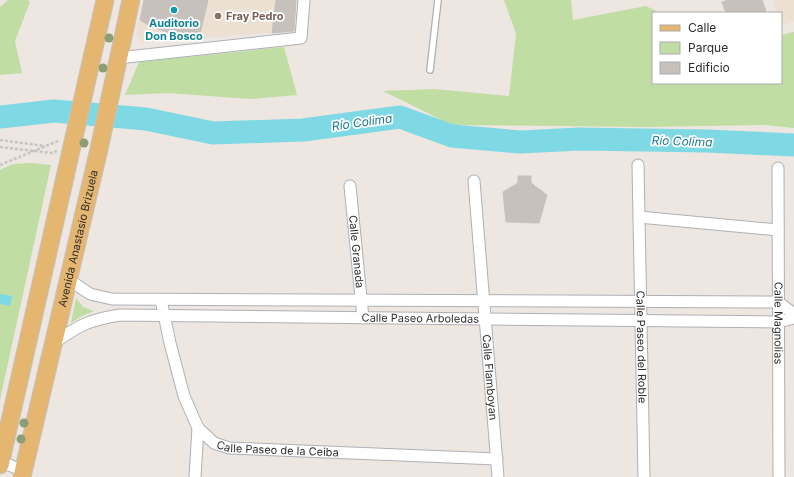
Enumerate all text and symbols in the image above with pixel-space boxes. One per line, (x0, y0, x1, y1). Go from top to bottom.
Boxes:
marker: Auditorio Don Bosco (169, 5, 179, 15)
place label: Fray Pedro (226, 9, 284, 23)
marker: Fray Pedro (213, 11, 223, 21)
legend (652, 12, 782, 84)
place label: Auditorio Don Bosco (145, 16, 203, 43)
text: Calle (688, 20, 716, 35)
text: Parque (688, 40, 728, 55)
text: Edificio (688, 60, 730, 75)
water label: Río Colima (331, 110, 393, 134)
water label: Río Colima (651, 132, 713, 150)
street label: Avenida Anastasio Brizuela (55, 168, 101, 309)
street label: Calle Granada (346, 215, 367, 289)
street label: Calle Magnolias (771, 282, 786, 364)
street label: Calle Paseo del Roble (633, 291, 650, 403)
street label: Calle Paseo Arboledas (362, 311, 479, 326)
street label: Calle Flamboyan (479, 334, 500, 421)
street label: Calle Paseo de la Ceiba (215, 437, 339, 460)

